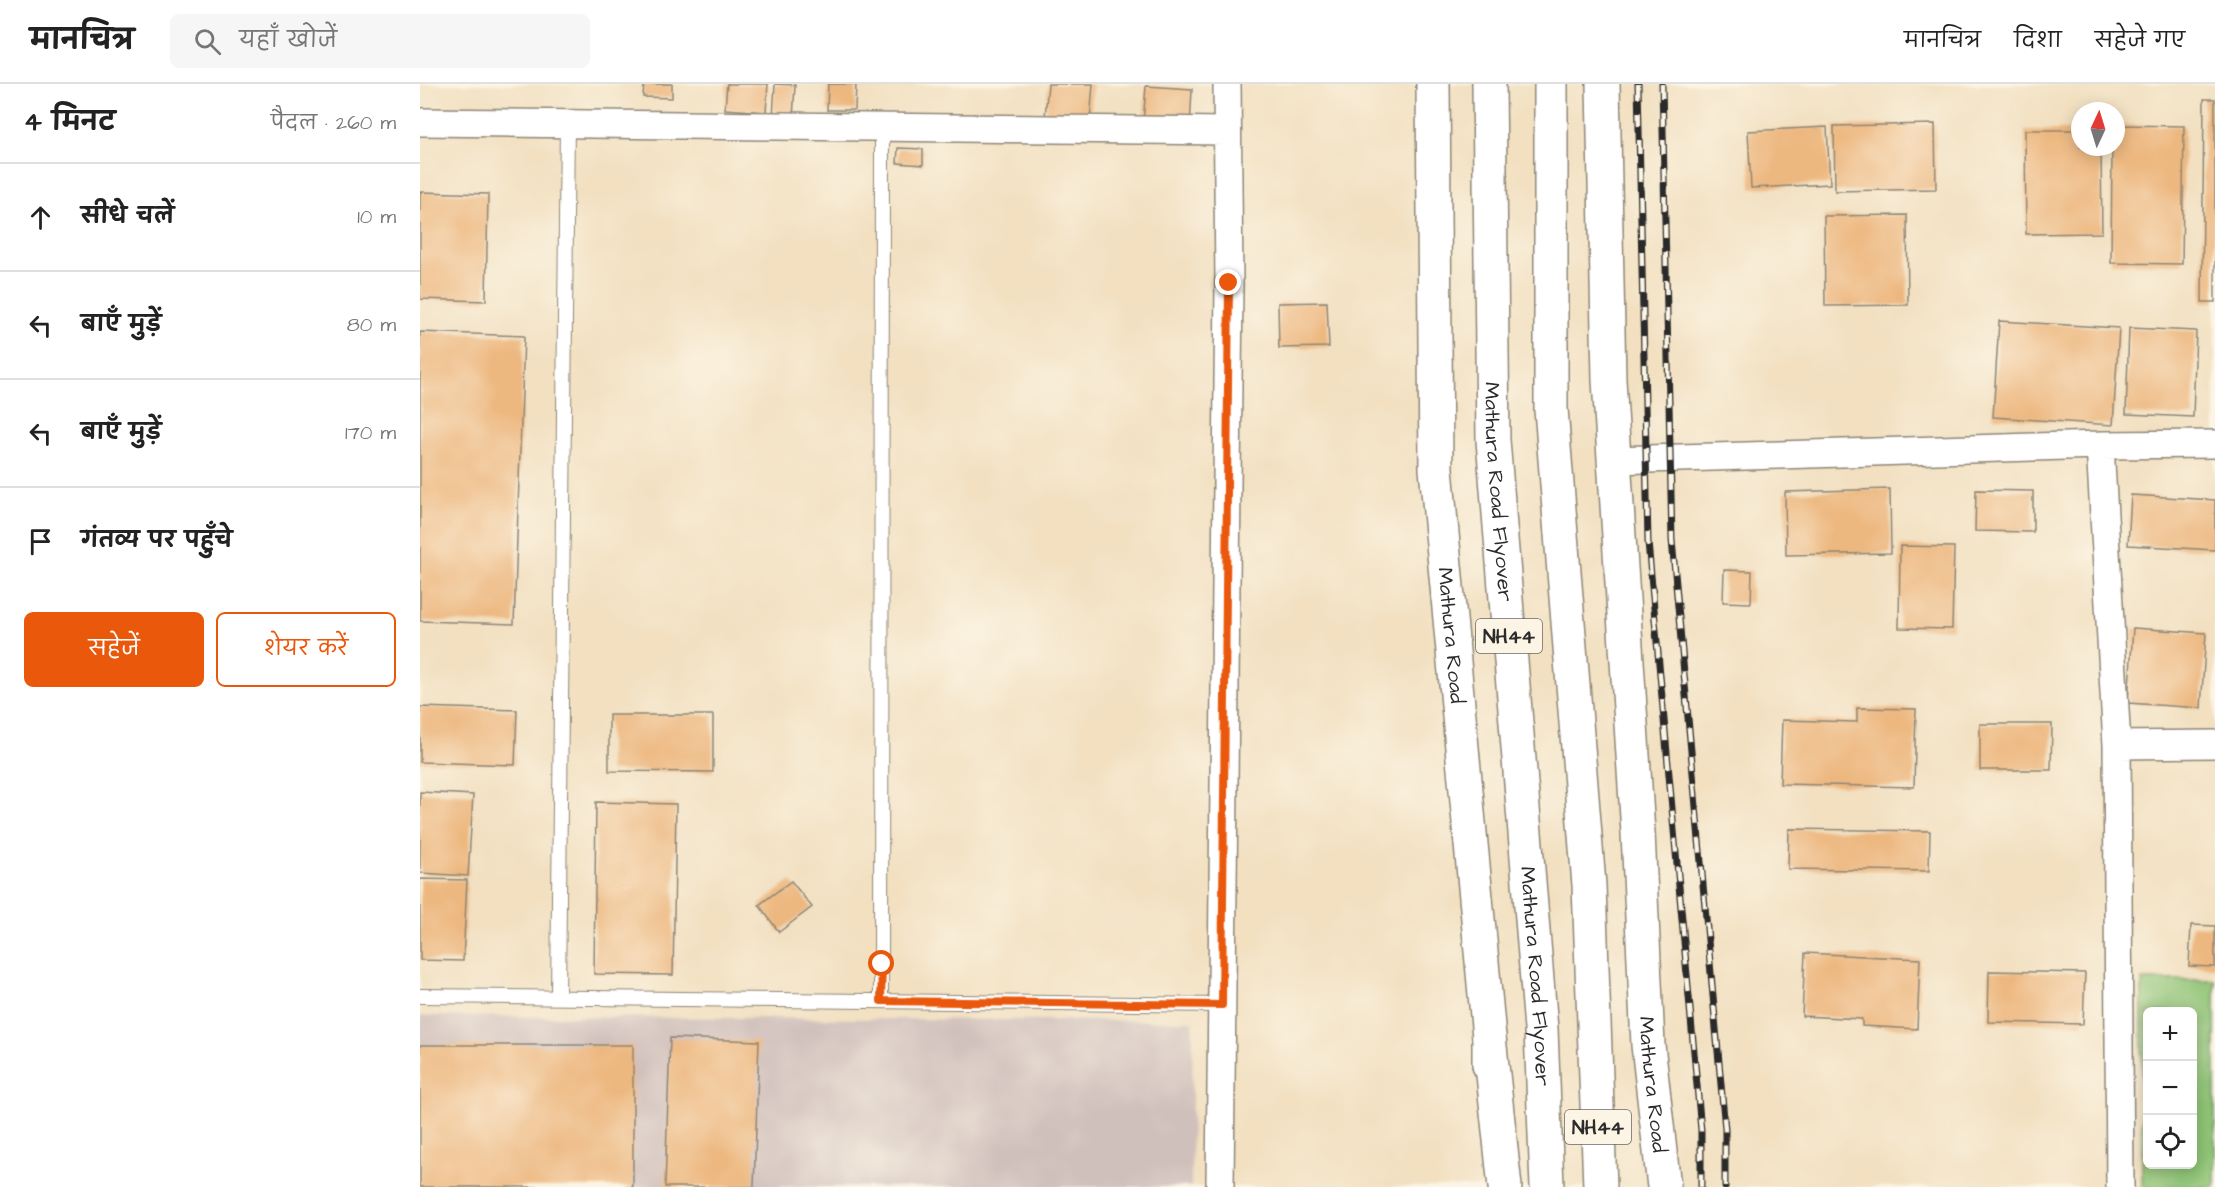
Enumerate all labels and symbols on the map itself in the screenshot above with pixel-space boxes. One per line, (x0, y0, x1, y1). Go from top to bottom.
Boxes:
north arrow (2071, 102, 2125, 156)
route end (1215, 269, 1241, 295)
street label: Mathura Road Flyover (1477, 382, 1520, 603)
street label: Mathura Road (1430, 566, 1472, 705)
road number: NH44 (1476, 619, 1542, 653)
street label: Mathura Road Flyover (1513, 865, 1557, 1087)
route start (868, 950, 894, 976)
street label: Mathura Road (1632, 1016, 1674, 1154)
road number: NH44 (1565, 1110, 1631, 1144)

